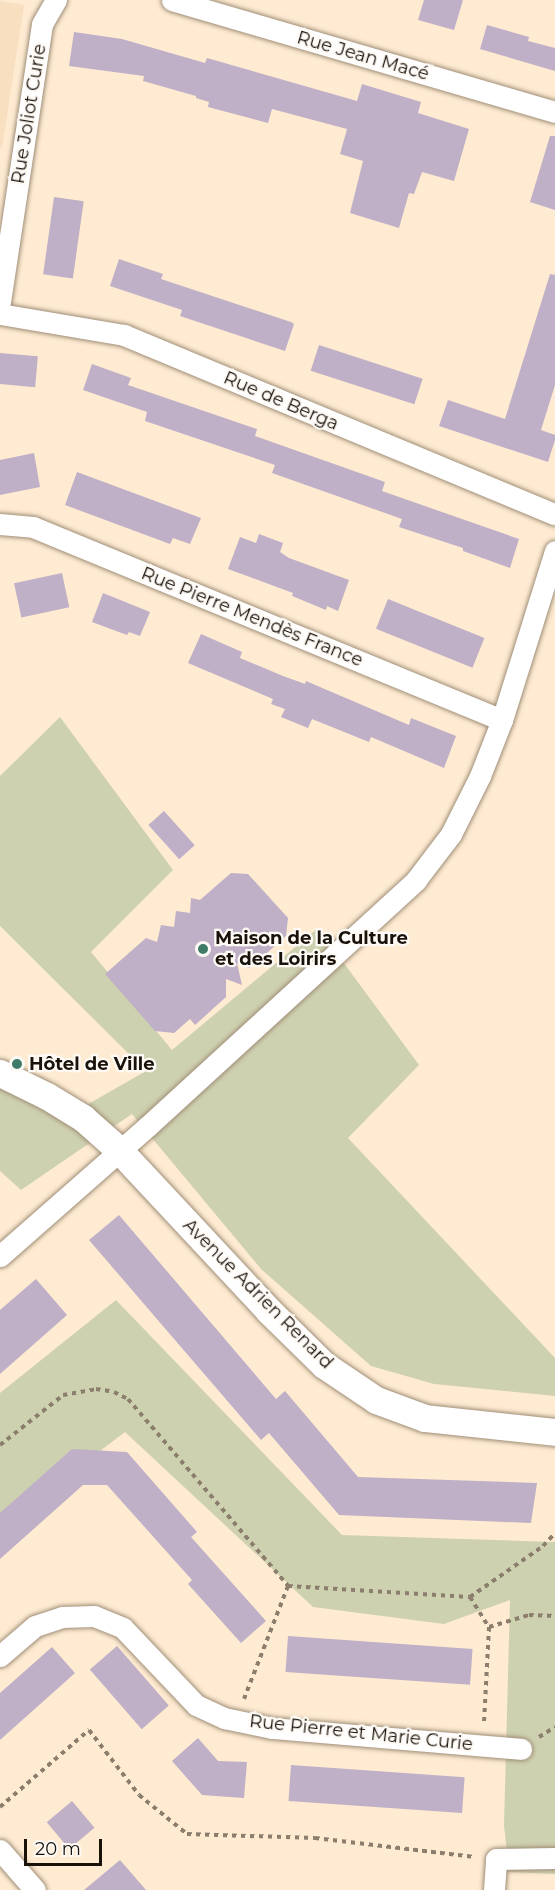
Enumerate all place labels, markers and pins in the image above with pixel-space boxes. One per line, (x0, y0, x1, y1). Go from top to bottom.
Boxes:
place label: Maison de la Culture et des Loirirs (215, 928, 408, 970)
marker: Maison de la Culture et des Loirirs (196, 942, 210, 956)
place label: Hôtel de Ville (29, 1053, 155, 1075)
marker: Hôtel de Ville (10, 1057, 24, 1071)

